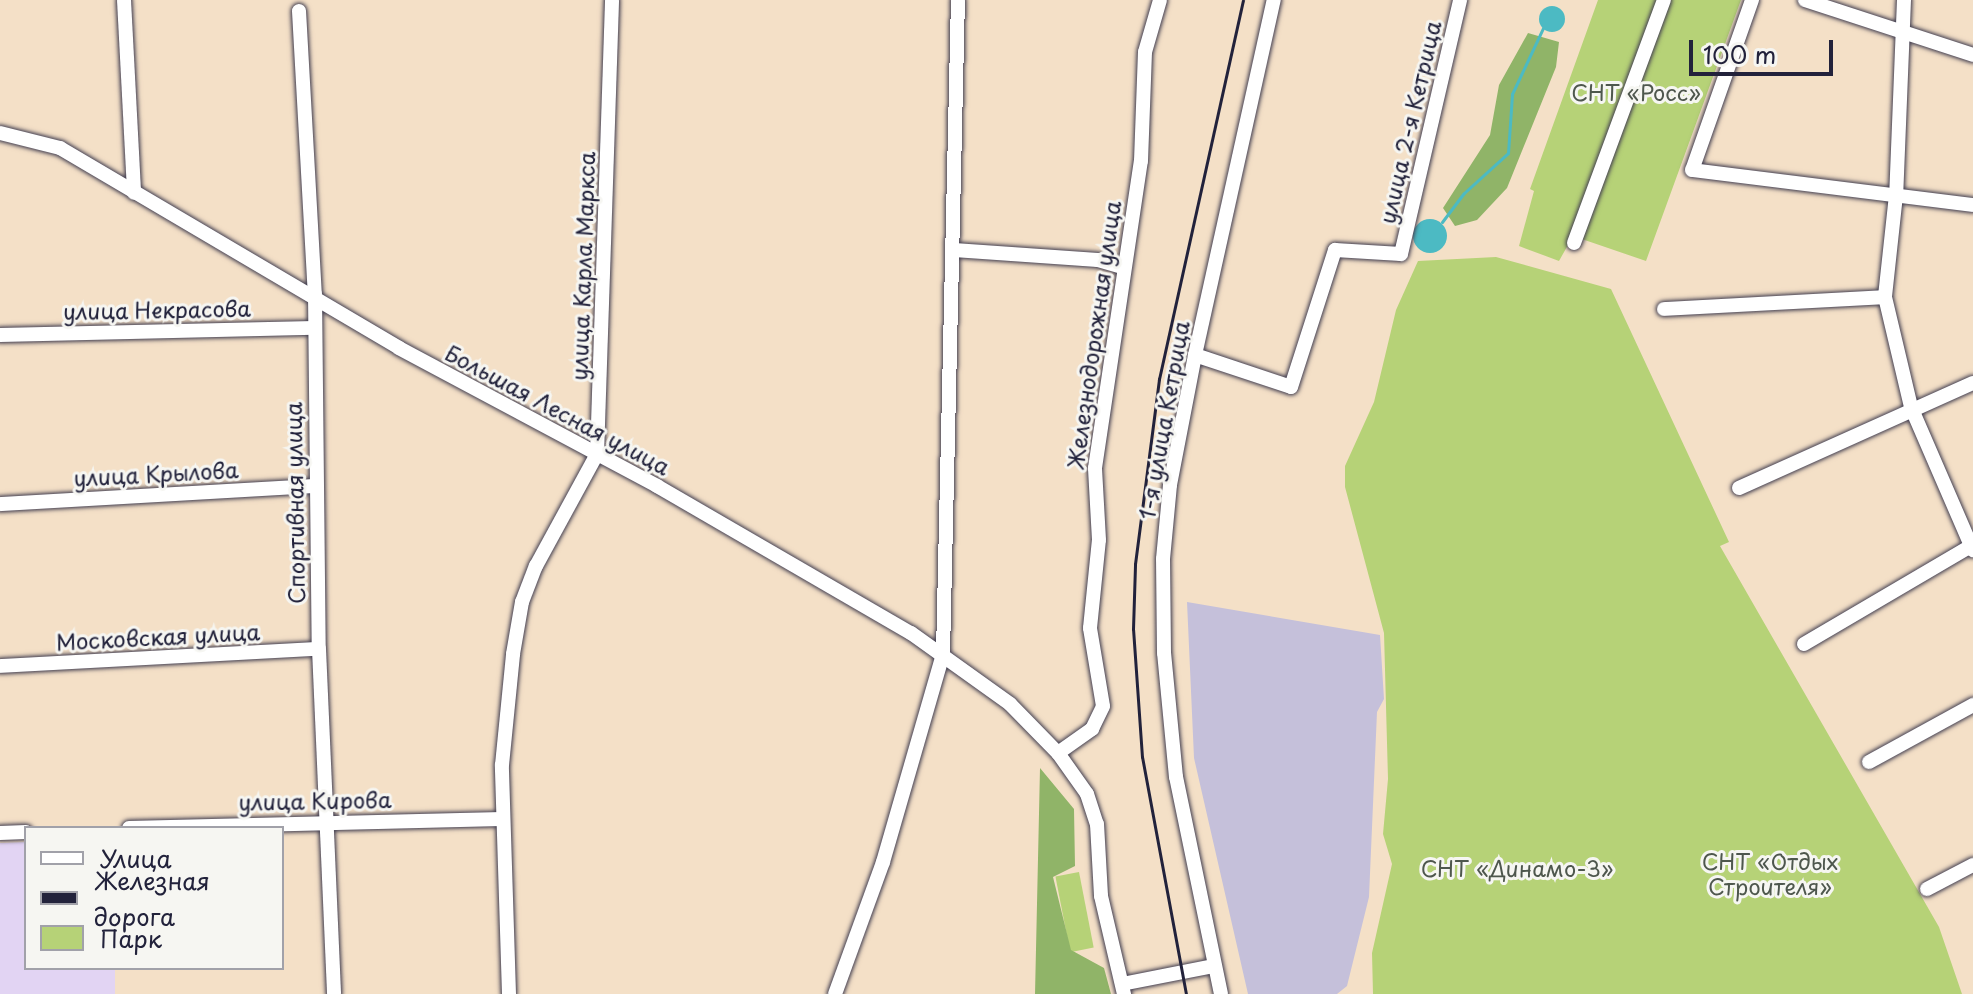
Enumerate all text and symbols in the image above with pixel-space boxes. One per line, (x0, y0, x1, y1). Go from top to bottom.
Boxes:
street label: улица 2-я Кетрица (1373, 17, 1445, 227)
scale bar (1693, 24, 1837, 74)
text: 100 m (1703, 36, 1776, 72)
park label: СНТ «Росс» (1571, 79, 1701, 105)
street label: улица Карла Маркса (565, 151, 599, 381)
street label: Железнодорожная улица (1061, 198, 1125, 472)
street label: улица Некрасова (62, 294, 252, 324)
street label: 1-я улица Кетрица (1132, 318, 1194, 522)
street label: Большая Лесная улица (440, 338, 676, 480)
street label: Спортивная улица (279, 401, 309, 605)
street label: улица Крылова (72, 455, 240, 491)
street label: Московская улица (55, 617, 261, 655)
street label: улица Кирова (238, 785, 392, 815)
legend (24, 826, 284, 970)
text: Улица (100, 840, 172, 876)
park label: СНТ «Отдых Строителя» (1702, 847, 1838, 898)
park label: СНТ «Динамо-3» (1421, 855, 1613, 881)
text: Железная дорога (94, 862, 210, 934)
text: Парк (100, 920, 162, 956)

